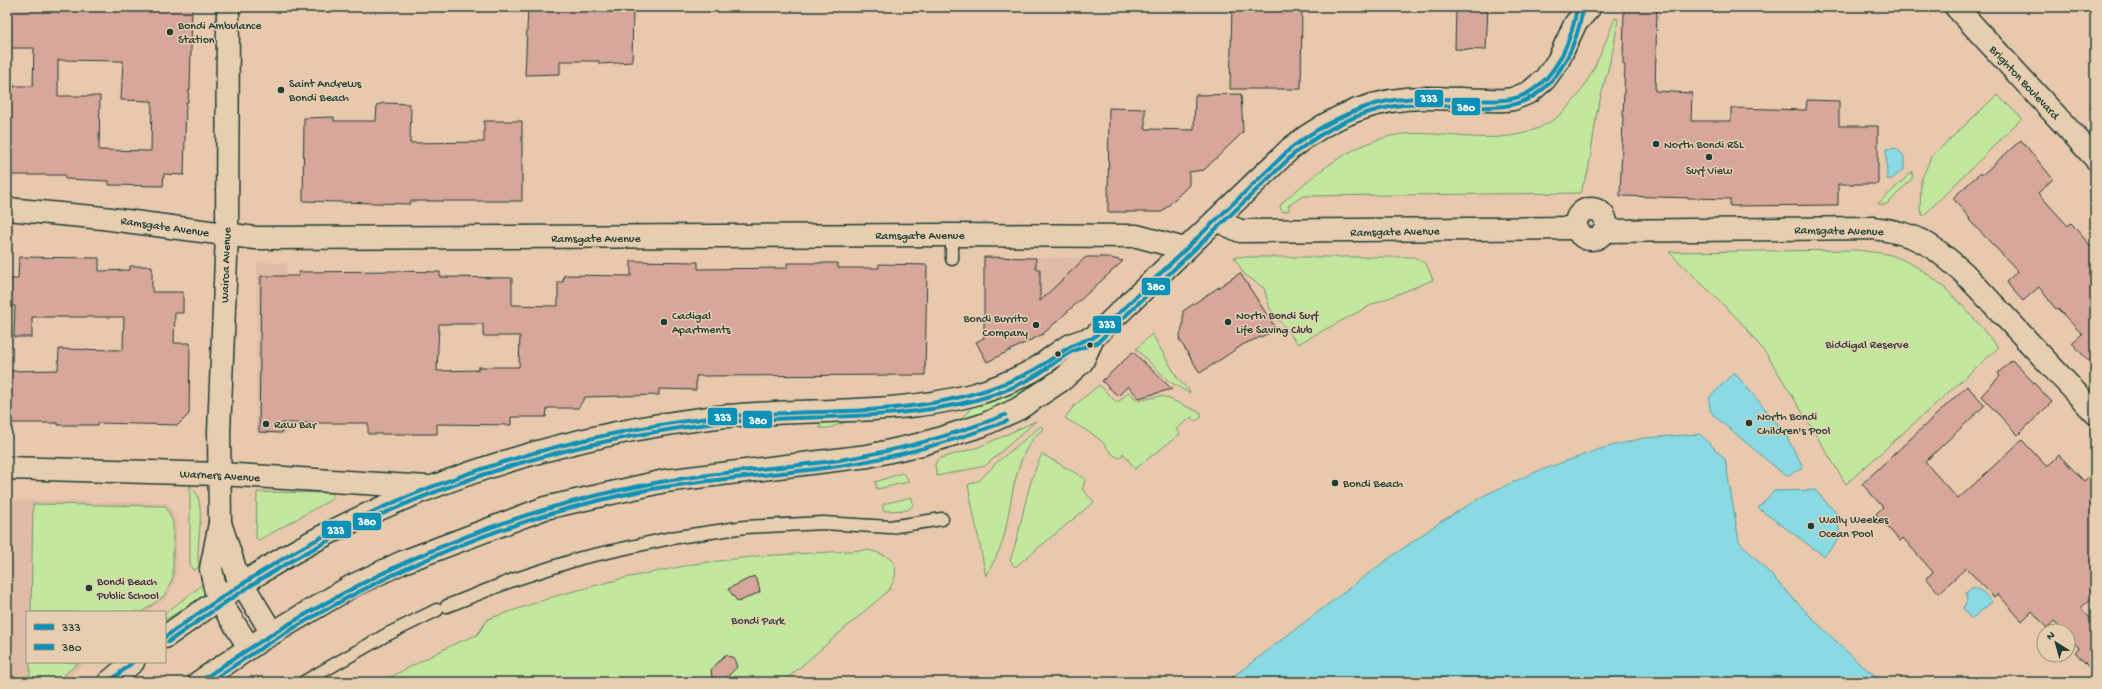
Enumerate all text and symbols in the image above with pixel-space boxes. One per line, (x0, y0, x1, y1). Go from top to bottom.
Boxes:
place label: Bondi Ambulance Station (177, 20, 262, 48)
marker: Bondi Ambulance Station (165, 27, 175, 37)
street label: Brighton Boulevard (1985, 43, 2062, 124)
place label: Saint Andrews Bondi Beach (288, 78, 362, 106)
marker: Saint Andrews Bondi Beach (276, 85, 286, 95)
line badge: 333 (1414, 89, 1444, 108)
text: 333 (1419, 94, 1438, 106)
line badge: 380 (1451, 97, 1481, 116)
text: 380 (1456, 103, 1476, 115)
marker: North Bondi RSL (1651, 139, 1661, 149)
place label: North Bondi RSL (1664, 139, 1744, 153)
marker: Surf View (1704, 152, 1714, 162)
place label: Surf View (1686, 165, 1733, 179)
street label: Ramsgate Avenue (119, 215, 211, 241)
street label: Ramsgate Avenue (1794, 224, 1885, 240)
street label: Ramsgate Avenue (1350, 225, 1441, 241)
street label: Wairoa Avenue (219, 226, 235, 303)
street label: Ramsgate Avenue (875, 230, 966, 244)
street label: Ramsgate Avenue (551, 233, 642, 247)
line badge: 380 (1141, 277, 1171, 296)
text: 380 (1146, 282, 1166, 294)
place label: Cadigal Apartments (672, 310, 731, 338)
place label: North Bondi Surf Life Saving Club (1236, 310, 1319, 338)
place label: Bondi Burrito Company (962, 313, 1028, 341)
line badge: 333 (1092, 315, 1122, 334)
marker: Cadigal Apartments (659, 317, 669, 327)
marker: North Bondi Surf Life Saving Club (1223, 317, 1233, 327)
marker: Bondi Burrito Company (1031, 320, 1041, 330)
text: 333 (1097, 320, 1116, 332)
park label: Biddigal Reserve (1824, 339, 1909, 353)
unlabelled marker (1085, 340, 1095, 350)
unlabelled marker (1053, 349, 1063, 359)
line badge: 333 (707, 407, 738, 426)
line badge: 380 (742, 410, 773, 429)
place label: North Bondi Children's Pool (1757, 411, 1831, 439)
text: 333 (713, 413, 732, 425)
text: 380 (748, 416, 768, 428)
marker: North Bondi Children's Pool (1744, 418, 1754, 428)
marker: Raw Bar (261, 419, 271, 429)
place label: Raw Bar (274, 419, 318, 433)
street label: Warners Avenue (179, 468, 261, 486)
marker: Bondi Beach (1330, 478, 1340, 488)
place label: Bondi Beach (1342, 478, 1404, 492)
line badge: 380 (352, 512, 382, 531)
place label: Wally Weekes Ocean Pool (1819, 514, 1889, 542)
text: 380 (357, 517, 377, 529)
line badge: 333 (321, 520, 352, 539)
marker: Wally Weekes Ocean Pool (1806, 521, 1816, 531)
text: 333 (326, 526, 345, 538)
place label: Bondi Beach Public School (96, 576, 159, 604)
marker: Bondi Beach Public School (84, 583, 94, 593)
legend (26, 611, 166, 663)
park label: Bondi Park (730, 615, 786, 629)
text: 333 (61, 622, 81, 636)
north arrow (2036, 623, 2076, 663)
text: N (2045, 630, 2058, 644)
text: 380 (61, 642, 82, 656)

